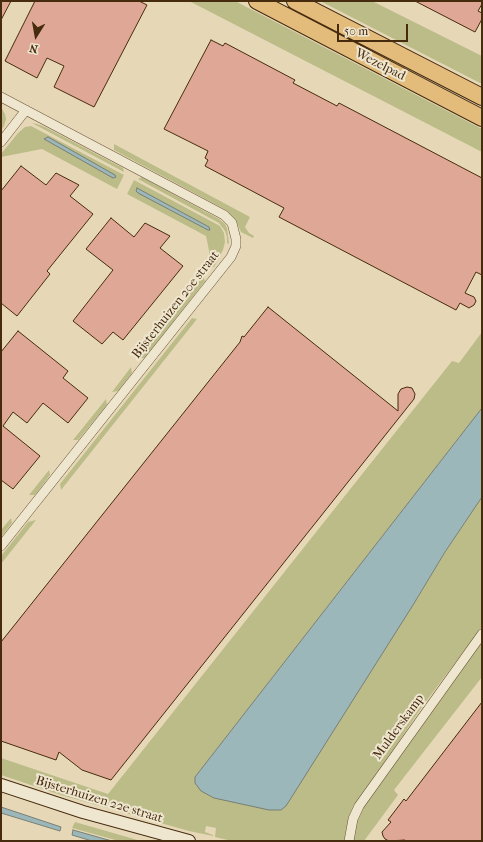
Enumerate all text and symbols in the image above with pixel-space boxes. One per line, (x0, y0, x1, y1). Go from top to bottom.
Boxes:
north arrow (16, 16, 56, 56)
scale bar (339, 16, 410, 42)
text: 50 m (344, 24, 368, 38)
text: N (28, 41, 39, 55)
street label: Wezelpad (352, 46, 408, 84)
street label: Bijsterhuizen 20e straat (129, 248, 223, 362)
street label: Mulderskamp (370, 691, 428, 763)
street label: Bijsterhuizen 22e straat (34, 773, 164, 827)

